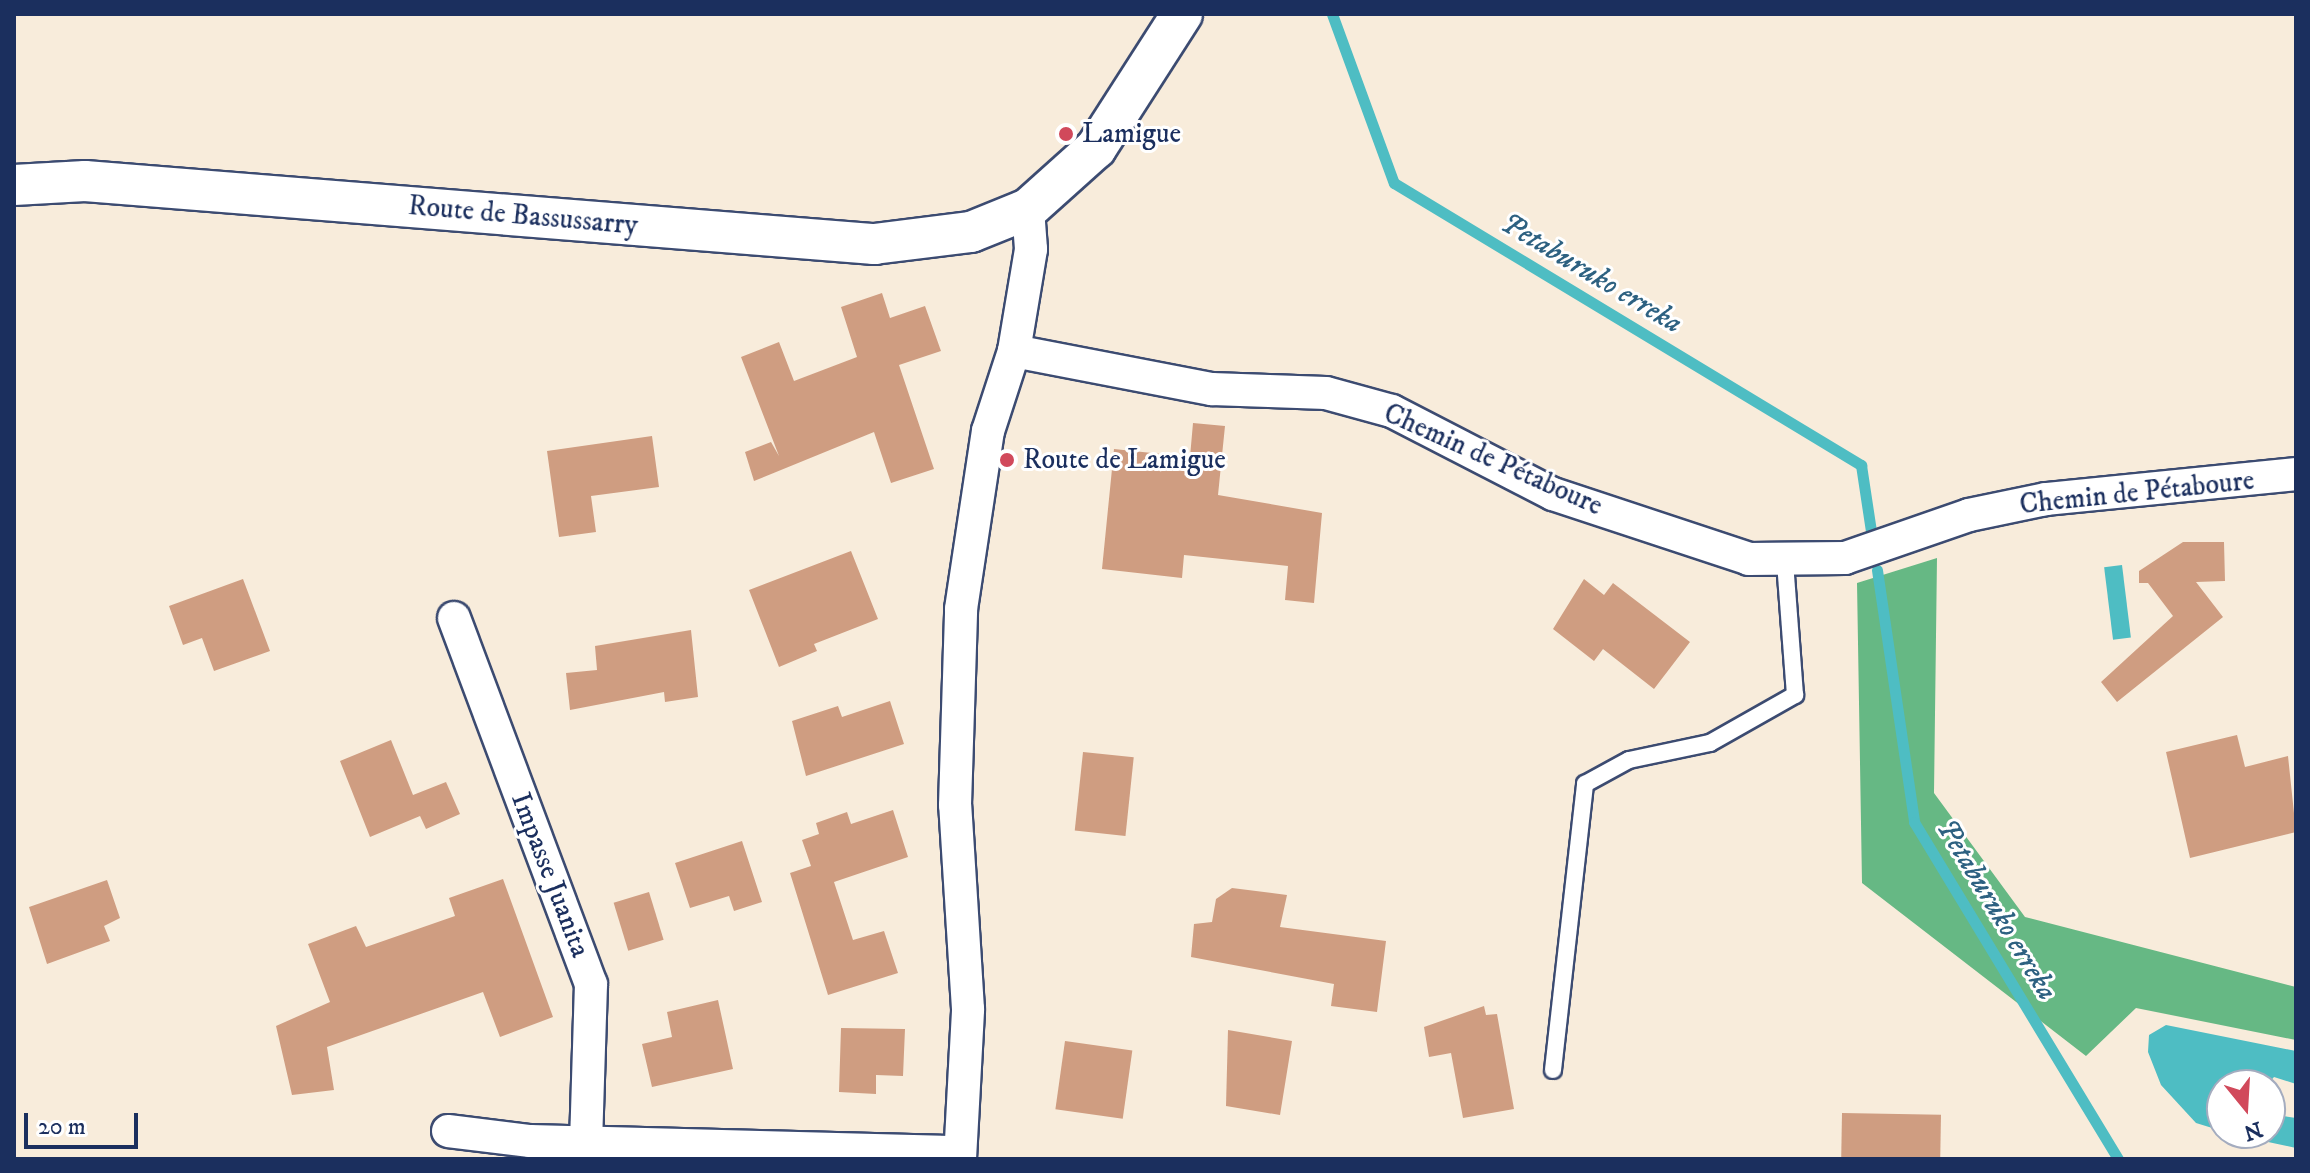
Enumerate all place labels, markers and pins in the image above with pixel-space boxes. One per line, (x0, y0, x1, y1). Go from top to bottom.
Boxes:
place label: Lamigue (1082, 117, 1181, 151)
marker: Lamigue (1057, 125, 1075, 143)
place label: Route de Lamigue (1023, 443, 1226, 477)
marker: Route de Lamigue (998, 451, 1016, 469)

